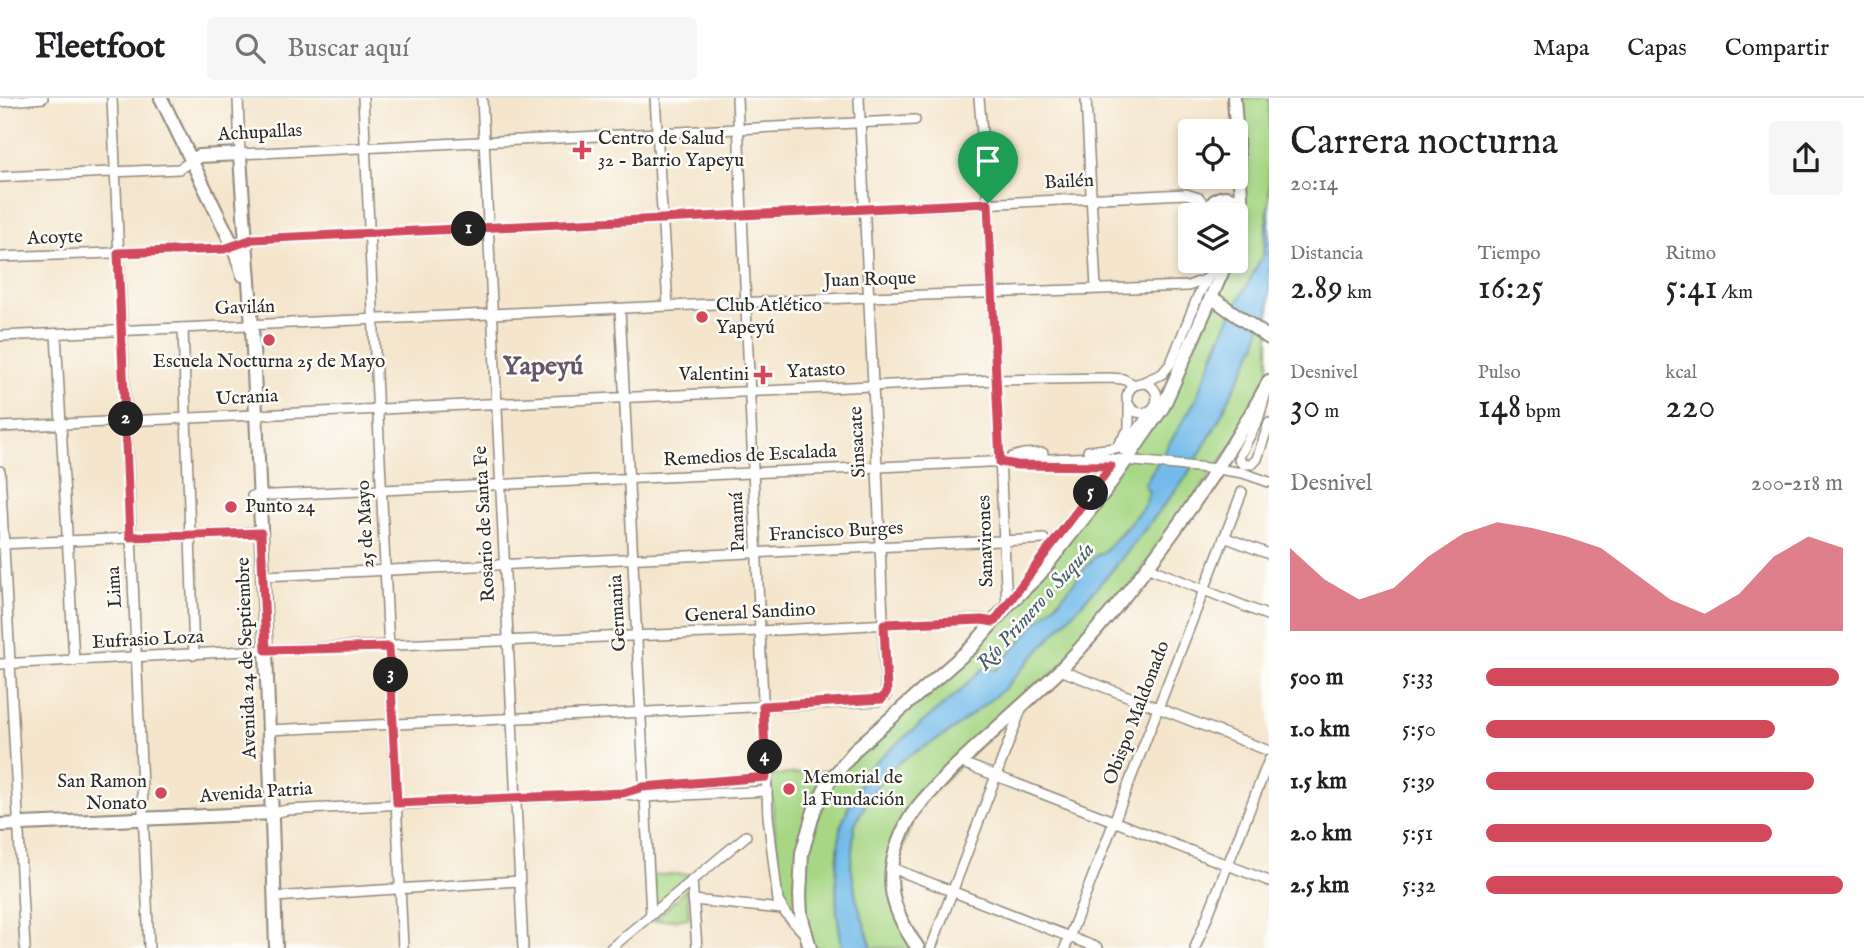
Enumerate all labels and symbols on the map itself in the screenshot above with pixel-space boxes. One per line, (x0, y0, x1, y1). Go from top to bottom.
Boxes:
street label: Achupallas (216, 119, 303, 147)
place label: Centro de Salud 32 - Barrio Yapeyu (598, 127, 744, 173)
pin (958, 131, 1018, 203)
marker: Centro de Salud 32 - Barrio Yapeyu (572, 140, 592, 160)
street label: Bailén (1043, 169, 1095, 195)
pin: 1 (452, 212, 486, 246)
street label: Acoyte (26, 225, 84, 251)
street label: Juan Roque (822, 266, 917, 294)
place label: Club Atlético Yapeyú (716, 294, 822, 340)
street label: Gavilán (215, 295, 275, 321)
marker: Club Atlético Yapeyú (694, 309, 710, 325)
marker: Escuela Nocturna 25 de Mayo (261, 332, 277, 348)
place label: Escuela Nocturna 25 de Mayo (153, 350, 385, 374)
district label: Yapeyú (503, 350, 584, 383)
street label: Yatasto (786, 357, 846, 385)
place label: Valentini (678, 363, 749, 387)
marker: Valentini (755, 367, 771, 383)
street label: Ucrania (215, 384, 280, 412)
pin: 2 (108, 402, 144, 436)
street label: Sinsacate (844, 405, 872, 478)
street label: Remedios de Escalada (663, 439, 838, 473)
street label: Rosario de Santa Fe (469, 445, 501, 603)
pin: 5 (1074, 476, 1108, 510)
street label: 25 de Mayo (352, 479, 380, 569)
street label: Panamá (725, 491, 751, 553)
street label: Sanavirones (972, 494, 1000, 588)
place label: Punto 24 (245, 495, 316, 519)
marker: Punto 24 (223, 499, 239, 515)
street label: Francisco Burges (768, 516, 904, 548)
water label: Río Primero o Suquía (971, 537, 1101, 677)
street label: Avenida 24 de Septiembre (231, 556, 263, 760)
street label: Lima (102, 565, 128, 608)
street label: Germania (604, 573, 632, 652)
street label: General Sandino (684, 598, 816, 628)
street label: Eufrasio Loza (91, 625, 205, 655)
street label: Obispo Maldonado (1098, 638, 1176, 788)
pin: 3 (374, 658, 408, 692)
pin: 4 (748, 740, 782, 774)
place label: Memorial de la Fundación (803, 766, 904, 812)
place label: San Ramon Nonato (57, 770, 147, 816)
street label: Avenida Patria (198, 777, 314, 809)
marker: Memorial de la Fundación (781, 781, 797, 797)
marker: San Ramon Nonato (153, 785, 169, 801)

